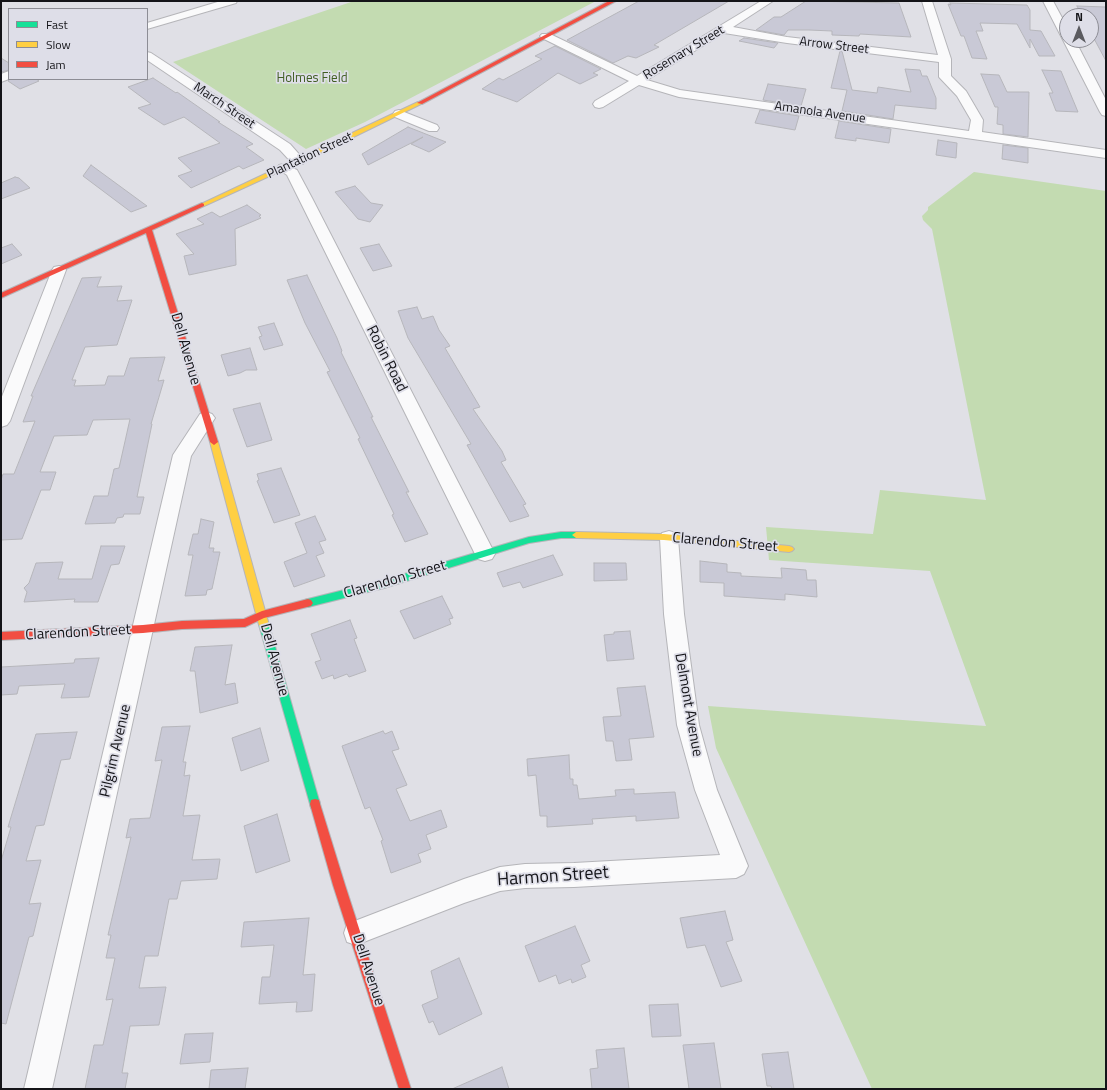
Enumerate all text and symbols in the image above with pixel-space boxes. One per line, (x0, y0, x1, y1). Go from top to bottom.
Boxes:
legend (8, 8, 148, 80)
north arrow (1059, 8, 1099, 48)
text: N (1075, 9, 1083, 25)
text: Fast (46, 15, 68, 34)
street label: Rosemary Street (641, 23, 727, 83)
street label: Arrow Street (798, 34, 870, 58)
text: Slow (46, 35, 71, 54)
text: Jam (46, 55, 66, 74)
park label: Holmes Field (276, 71, 348, 87)
street label: March Street (190, 80, 258, 132)
street label: Amanola Avenue (773, 99, 867, 127)
street label: Plantation Street (265, 129, 355, 183)
street label: Dell Avenue (166, 311, 204, 387)
street label: Robin Road (362, 323, 410, 395)
street label: Clarendon Street (672, 529, 778, 557)
street label: Clarendon Street (342, 557, 448, 603)
street label: Clarendon Street (25, 621, 131, 645)
street label: Dell Avenue (256, 622, 292, 698)
street label: Delmont Avenue (670, 652, 706, 758)
street label: Pilgrim Avenue (97, 703, 135, 799)
street label: Harmon Street (496, 862, 610, 892)
street label: Dell Avenue (348, 932, 388, 1008)

